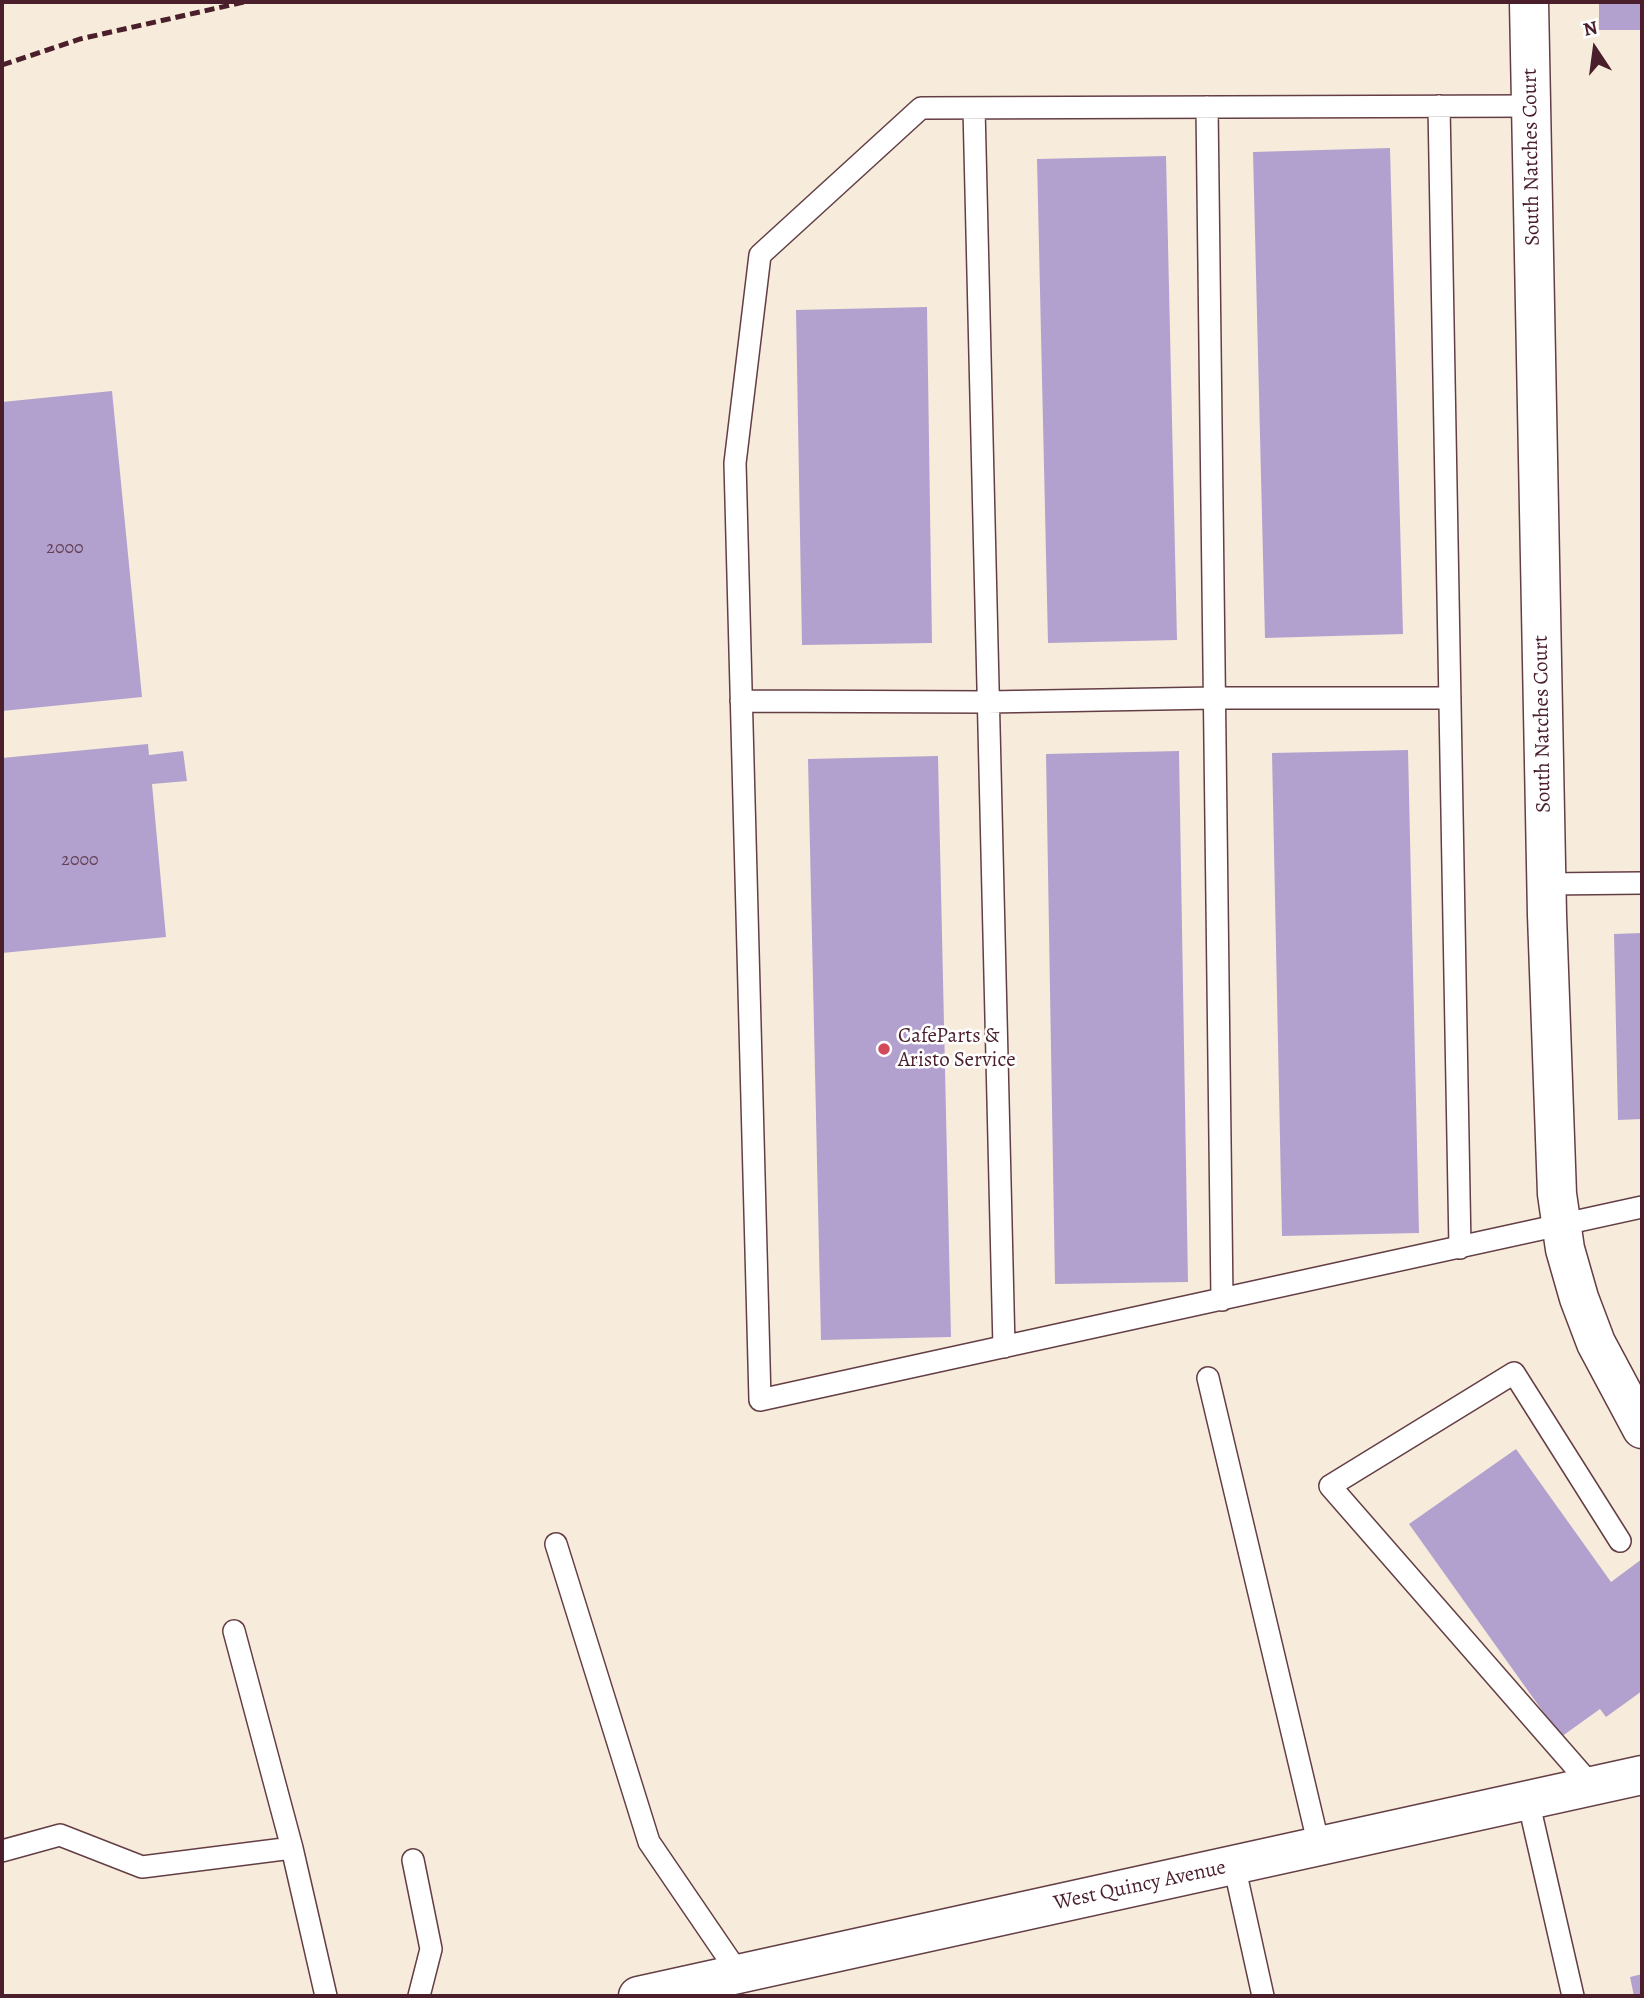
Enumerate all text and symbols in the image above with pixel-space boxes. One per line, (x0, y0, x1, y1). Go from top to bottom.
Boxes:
north arrow (1560, 14, 1630, 84)
text: N (1581, 14, 1600, 43)
street label: South Natches Court (1518, 68, 1546, 246)
house number: 2000 (46, 538, 84, 560)
street label: South Natches Court (1529, 635, 1557, 813)
house number: 2000 (61, 850, 99, 872)
place label: CafeParts & Aristo Service (898, 1024, 1016, 1074)
marker: CafeParts & Aristo Service (876, 1041, 892, 1057)
street label: West Quincy Avenue (1052, 1855, 1228, 1917)

